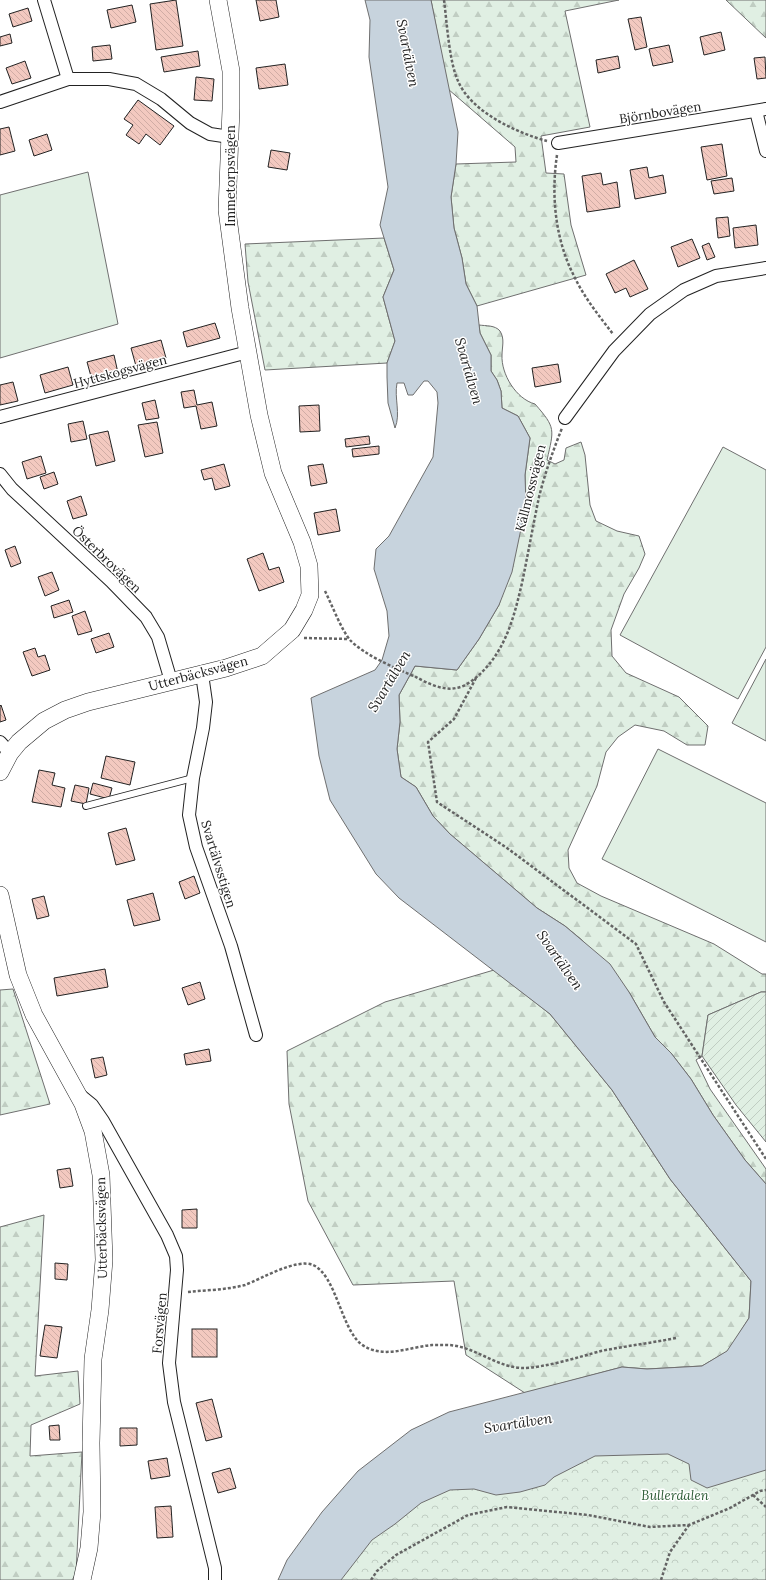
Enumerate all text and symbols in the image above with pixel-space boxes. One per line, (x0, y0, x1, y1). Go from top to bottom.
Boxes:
water label: Svartälven (393, 18, 423, 89)
street label: Björnbovägen (618, 98, 702, 127)
street label: Immetorpsvägen (222, 125, 239, 227)
water label: Svartälven (451, 335, 487, 407)
street label: Hyttskogsvägen (72, 351, 169, 392)
street label: Källmossvägen (511, 443, 550, 533)
street label: Österbrovägen (68, 522, 145, 597)
water label: Svartälven (364, 647, 415, 715)
street label: Utterbäcksvägen (147, 652, 250, 695)
street label: Svartälvsstigen (197, 818, 240, 910)
water label: Svartälven (533, 927, 587, 994)
street label: Utterbäcksvägen (92, 1177, 111, 1279)
street label: Forsvägen (148, 1292, 171, 1354)
water label: Svartälven (483, 1409, 554, 1437)
park label: Bullerdalen (641, 1487, 709, 1504)

